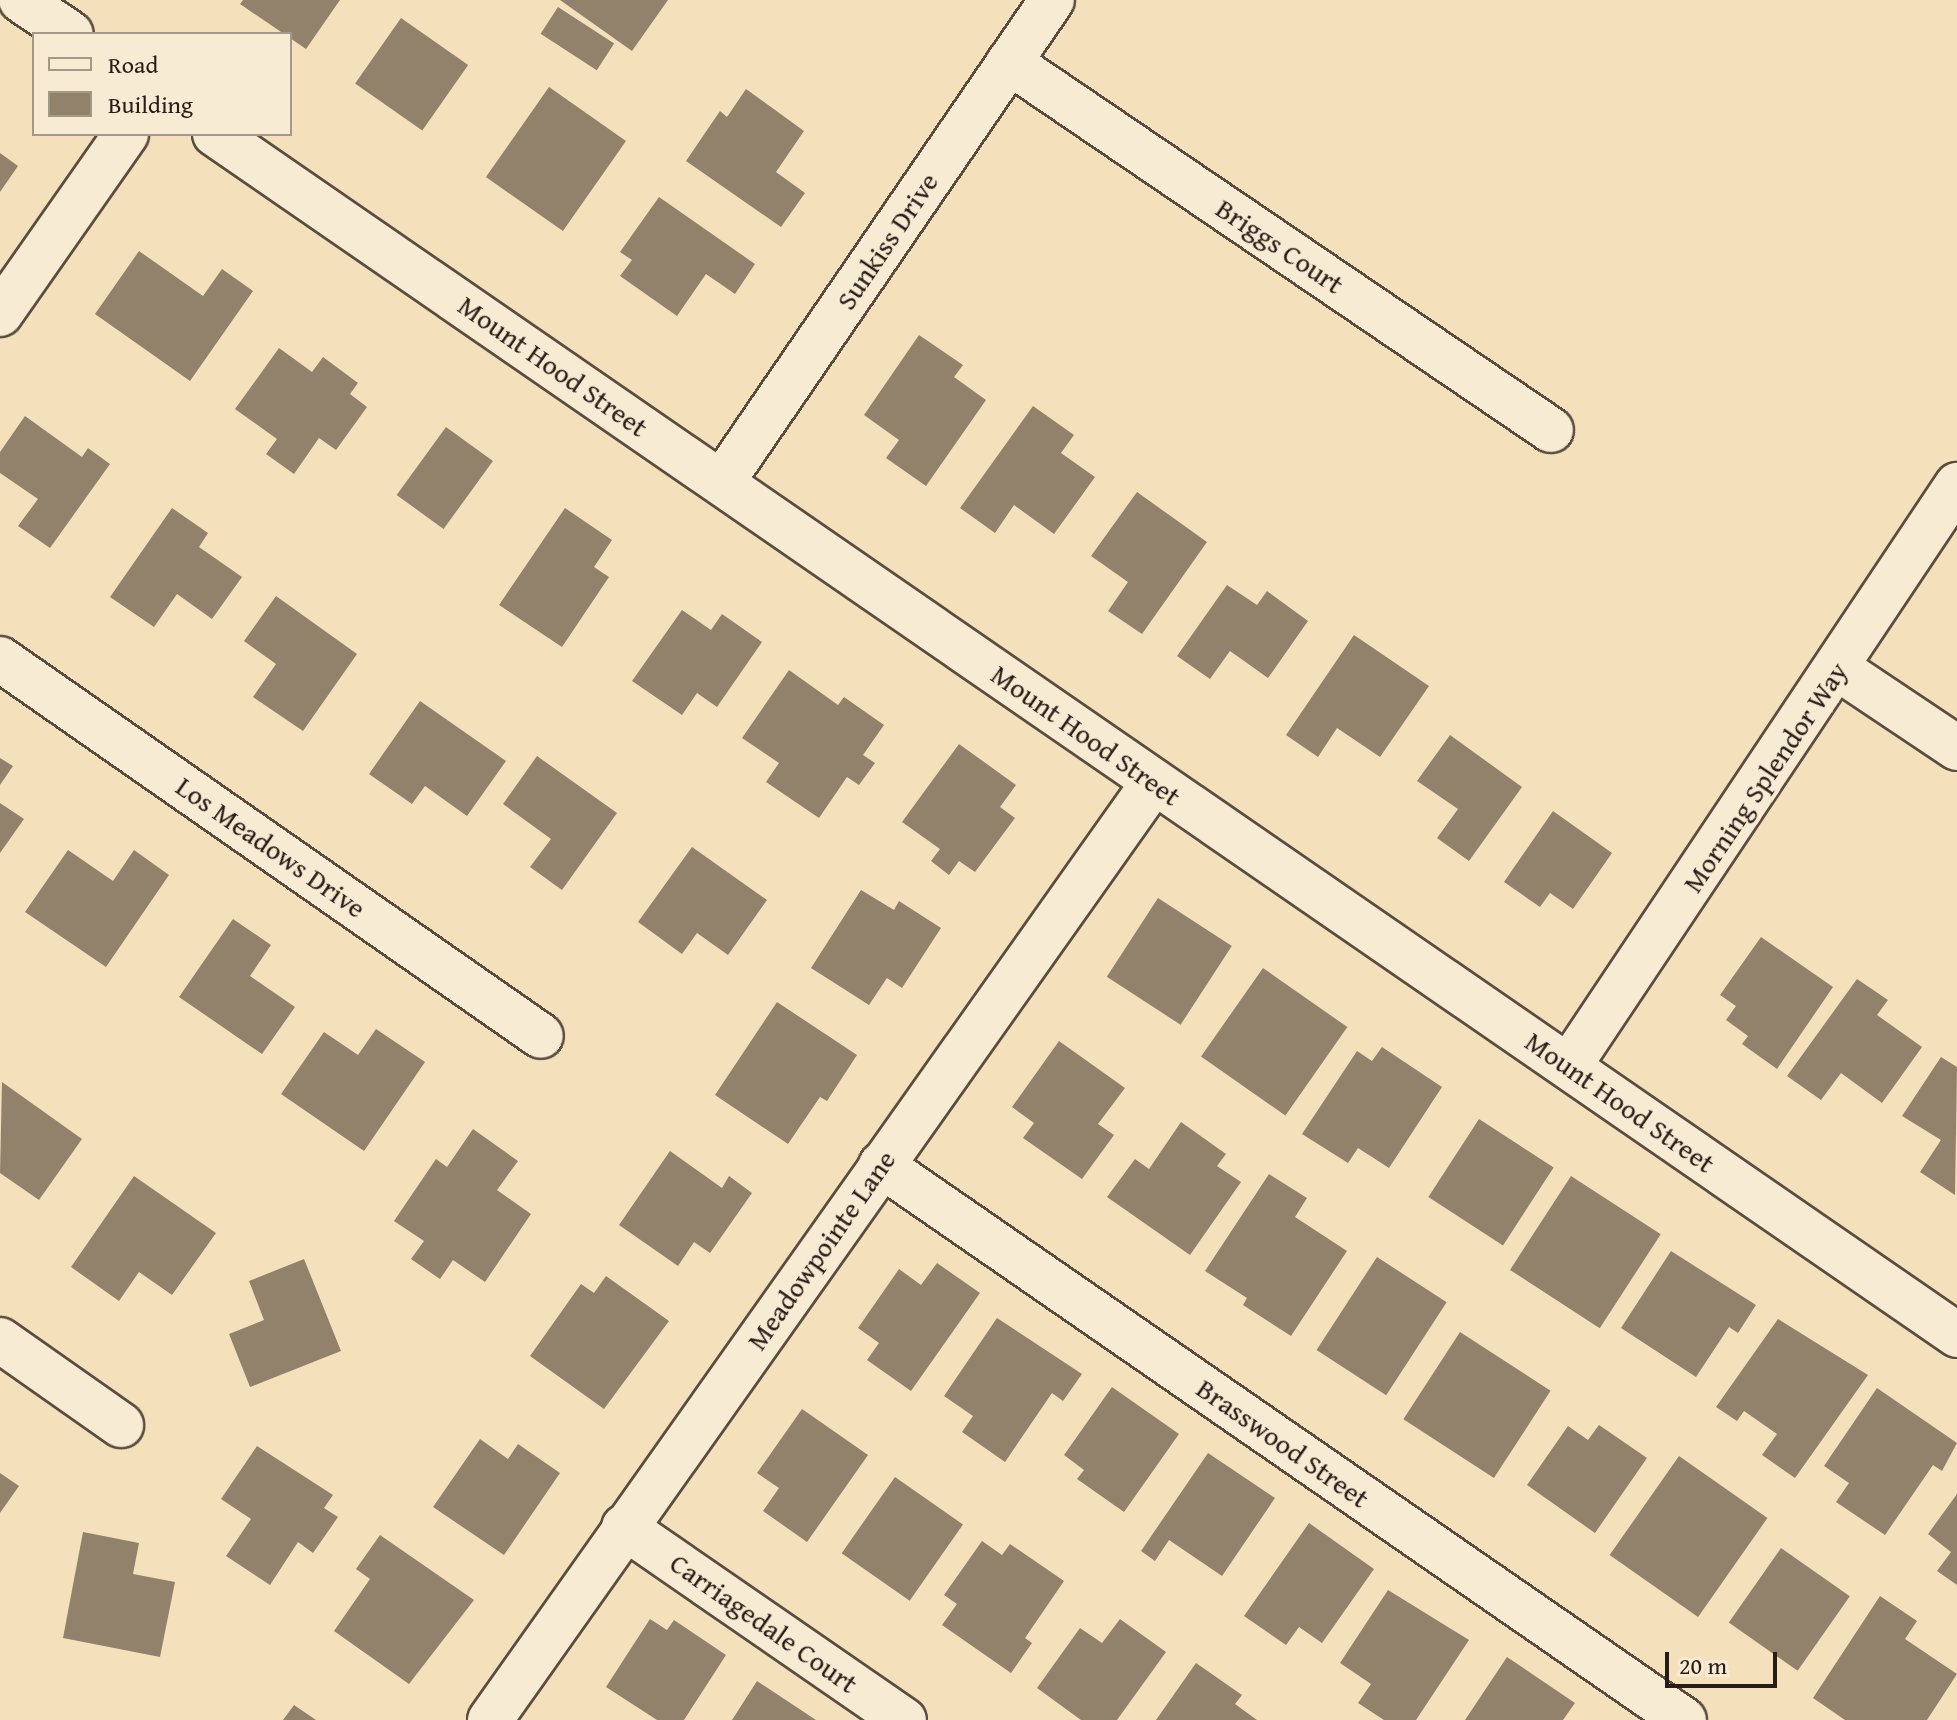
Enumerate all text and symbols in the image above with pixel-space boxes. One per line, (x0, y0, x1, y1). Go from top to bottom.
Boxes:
legend (32, 32, 292, 136)
text: Road (108, 47, 158, 82)
text: Building (108, 87, 193, 122)
street label: Sunkiss Drive (829, 166, 945, 316)
street label: Briggs Court (1210, 191, 1350, 301)
street label: Mount Hood Street (452, 288, 654, 444)
street label: Morning Splendor Way (1675, 655, 1855, 899)
street label: Mount Hood Street (985, 657, 1187, 813)
street label: Los Meadows Drive (170, 769, 372, 925)
street label: Mount Hood Street (1519, 1024, 1721, 1180)
street label: Meadowpointe Lane (740, 1144, 902, 1356)
street label: Brasswood Street (1190, 1371, 1376, 1515)
street label: Carriagedale Court (664, 1546, 864, 1700)
scale bar (1669, 1636, 1781, 1686)
text: 20 m (1679, 1648, 1727, 1683)

